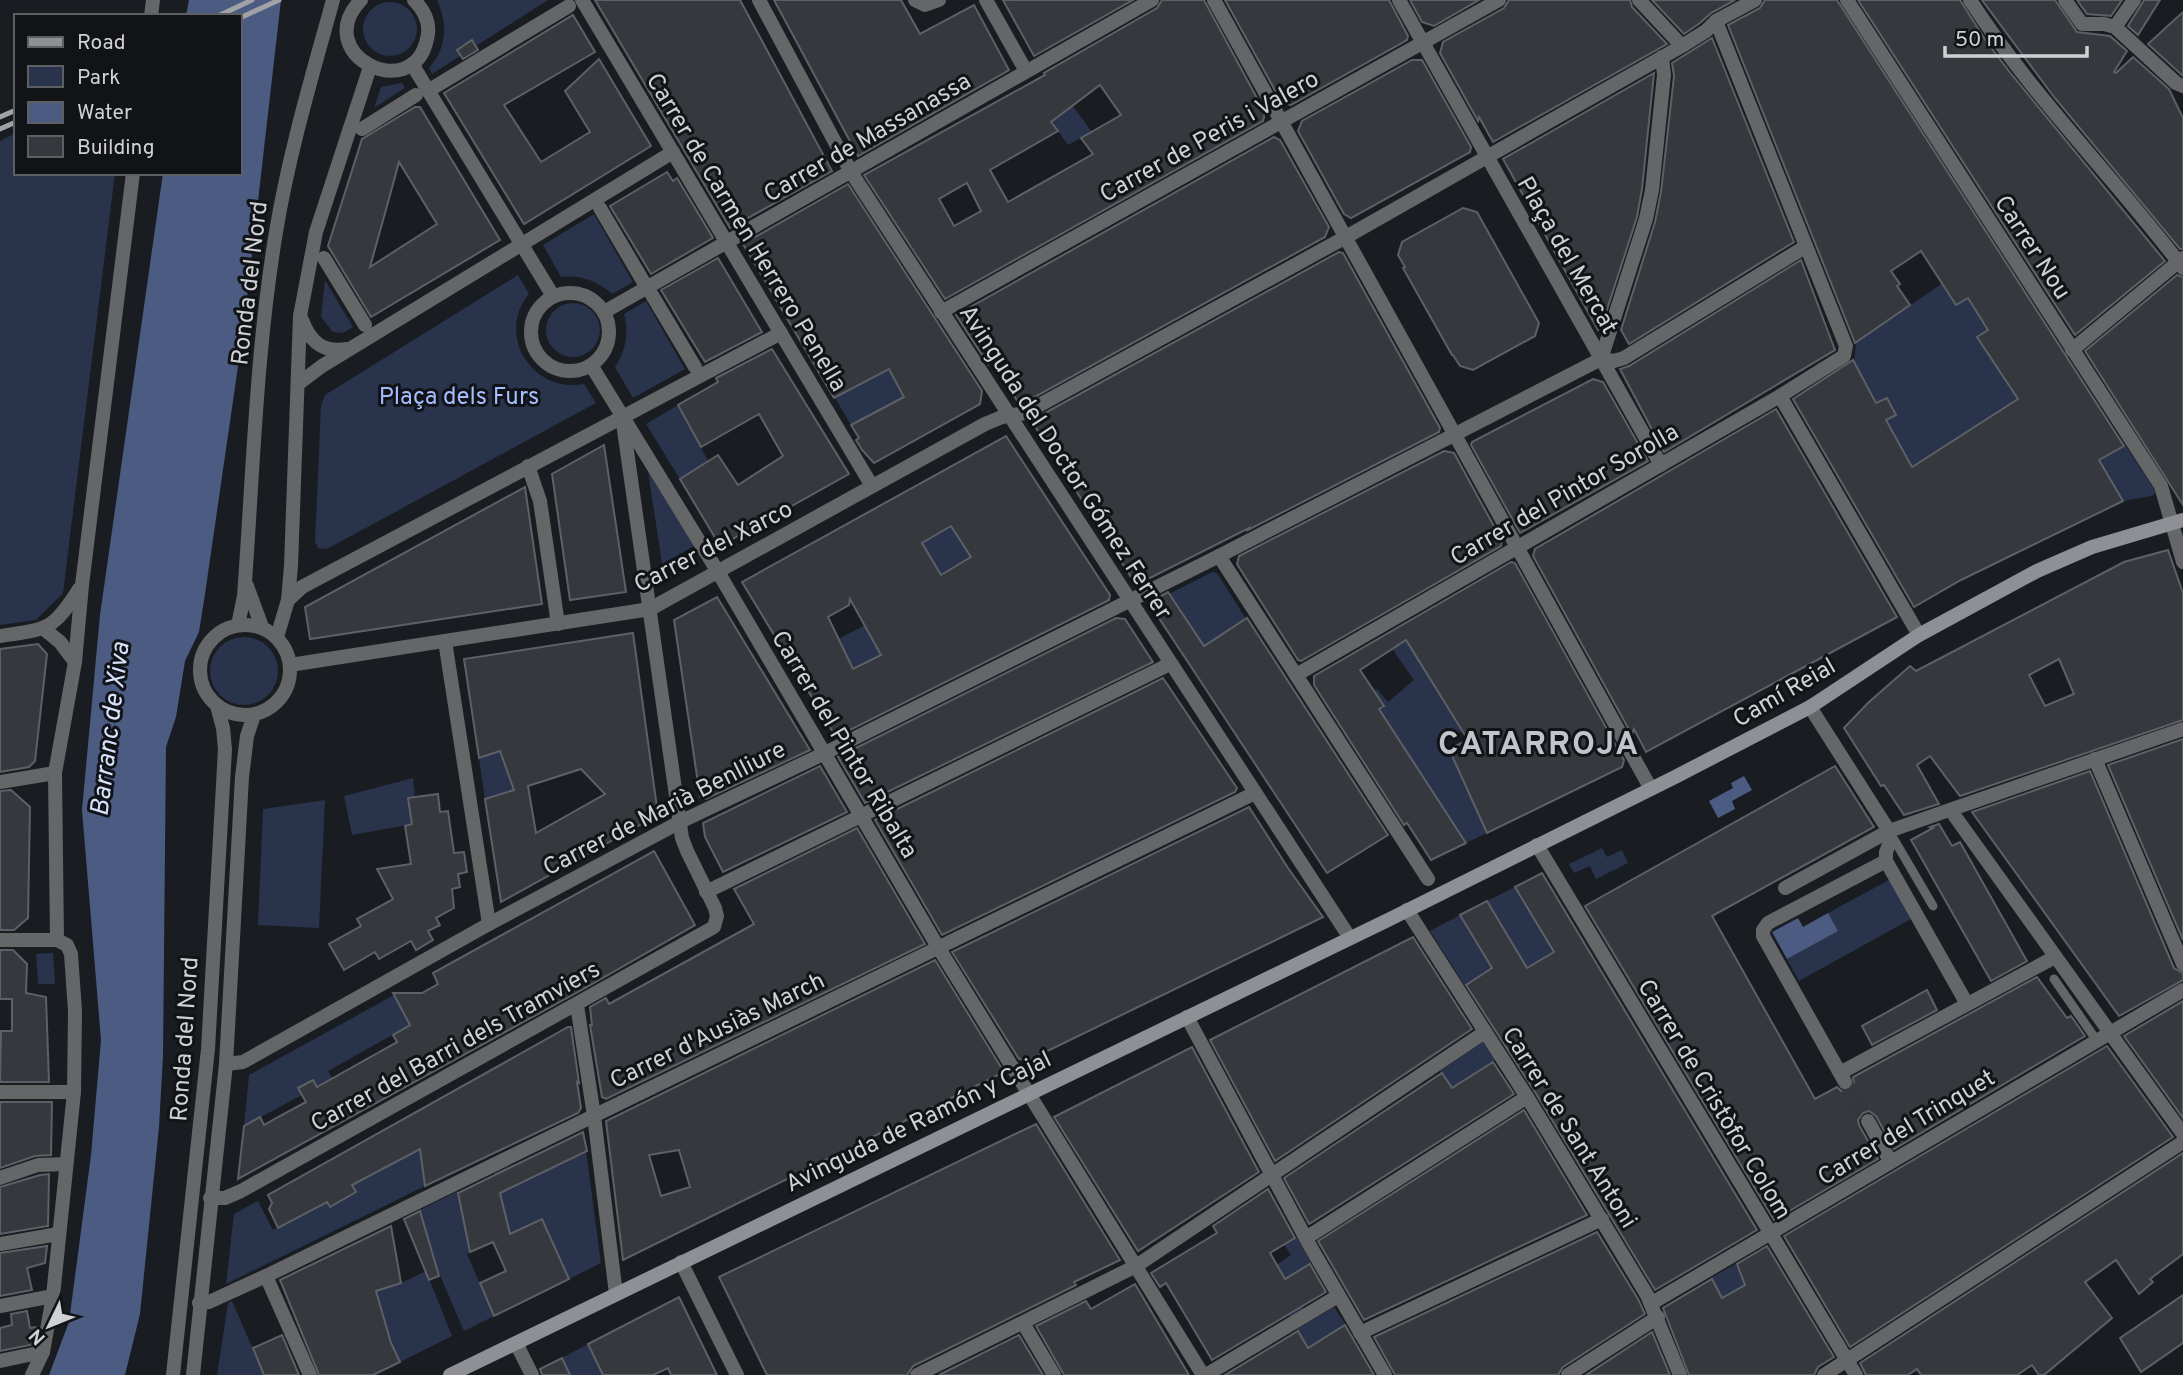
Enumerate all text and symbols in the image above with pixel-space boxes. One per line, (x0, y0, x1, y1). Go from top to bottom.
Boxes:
legend (14, 14, 242, 175)
scale bar (1945, 14, 2087, 58)
text: 50 m (1955, 27, 2004, 54)
text: Road (77, 30, 126, 57)
text: Park (77, 65, 120, 92)
street label: Carrer de Peris i Valero (1095, 65, 1325, 211)
street label: Carrer de Massanassa (759, 67, 977, 210)
street label: Carrer de Carmen Herrero Penella (638, 68, 853, 398)
text: Water (77, 100, 132, 127)
text: Building (77, 135, 155, 162)
street label: Plaça del Mercat (1509, 172, 1624, 340)
street label: Carrer Nou (1986, 190, 2076, 306)
street label: Ronda del Nord (226, 199, 276, 367)
street label: Avinguda del Doctor Gómez Ferrer (951, 300, 1177, 626)
park label: Plaça dels Furs (379, 383, 539, 413)
street label: Carrer del Pintor Sorolla (1445, 418, 1685, 573)
street label: Carrer del Xarco (629, 495, 798, 601)
street label: Carrer del Pintor Ribalta (763, 626, 923, 864)
water label: Barranc de Xiva (84, 640, 139, 818)
street label: Camí Reial (1728, 652, 1842, 735)
district label: CATARROJA (1438, 726, 1640, 766)
street label: Carrer de Marià Benlliure (539, 736, 791, 884)
street label: Ronda del Nord (165, 956, 207, 1123)
street label: Carrer del Barri dels Tramviers (306, 956, 606, 1140)
street label: Carrer d'Ausiàs March (605, 967, 830, 1097)
street label: Carrer de Cristòfor Colom (1630, 974, 1797, 1226)
street label: Carrer de Sant Antoni (1494, 1022, 1642, 1234)
street label: Avinguda de Ramón y Cajal (781, 1045, 1057, 1200)
street label: Carrer del Trinquet (1813, 1064, 2001, 1193)
north arrow (14, 1291, 84, 1361)
text: N (25, 1323, 51, 1349)

